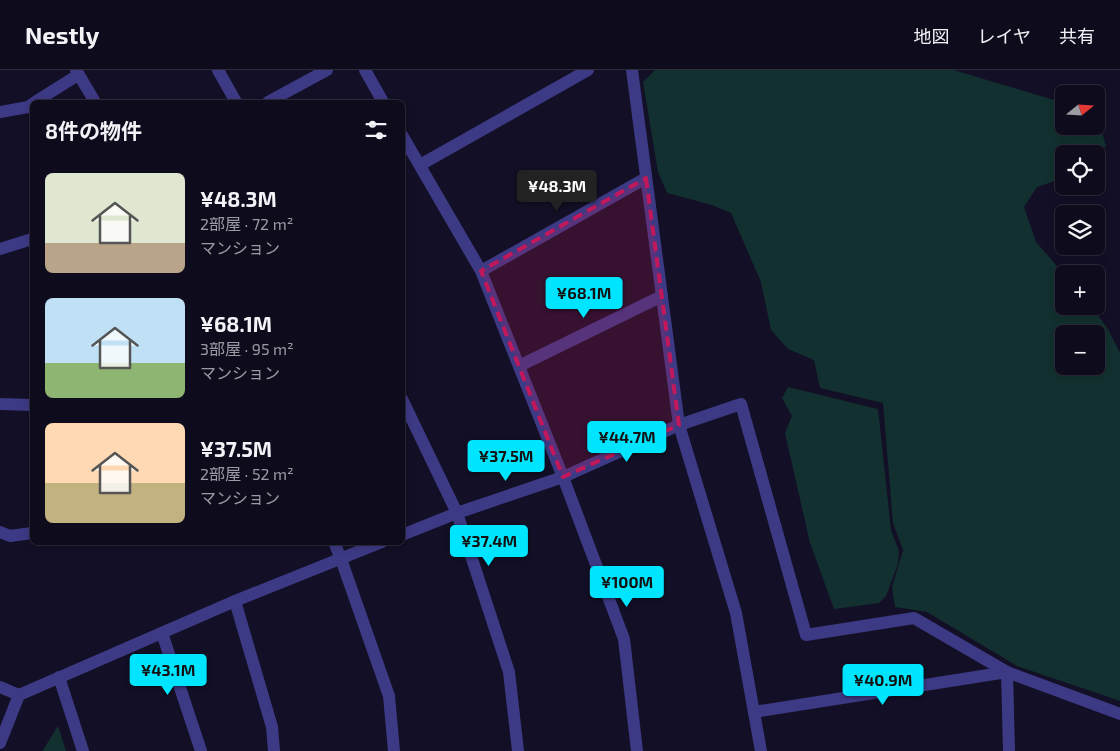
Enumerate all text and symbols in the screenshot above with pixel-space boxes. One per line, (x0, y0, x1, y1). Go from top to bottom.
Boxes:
text: Nestly (25, 20, 99, 49)
text: 地図 (914, 25, 950, 47)
text: レイヤ (978, 25, 1031, 47)
text: 共有 (1059, 25, 1095, 47)
north arrow (1055, 85, 1105, 135)
map controls (1055, 85, 1105, 375)
icon: filters (362, 116, 390, 144)
text: 8件の物件 (45, 118, 142, 143)
button: locate (1055, 145, 1105, 195)
pin: ¥48.3M (516, 170, 598, 212)
text: ¥48.3M (528, 176, 586, 195)
text: ¥48.3M (200, 186, 277, 211)
icon: home (85, 193, 145, 253)
button: layers (1055, 205, 1105, 255)
text: 2部屋 · 72 m² (200, 214, 293, 233)
text: マンション (200, 238, 280, 257)
button: + (1055, 265, 1105, 315)
pin: ¥68.1M (543, 276, 625, 319)
text: ¥68.1M (557, 283, 611, 302)
text: ¥68.1M (200, 311, 272, 336)
icon: home (85, 318, 145, 378)
button: − (1055, 325, 1105, 375)
text: 3部屋 · 95 m² (200, 339, 294, 358)
text: マンション (200, 363, 280, 382)
pin: ¥44.7M (586, 420, 668, 463)
text: ¥44.7M (598, 427, 656, 446)
text: ¥37.5M (200, 436, 272, 461)
pin: ¥37.5M (465, 440, 547, 482)
icon: home (85, 443, 145, 503)
text: ¥37.5M (479, 446, 533, 465)
text: 2部屋 · 52 m² (200, 464, 294, 483)
text: マンション (200, 488, 280, 507)
pin: ¥37.4M (448, 524, 530, 567)
text: ¥37.4M (461, 531, 517, 550)
pin: ¥100M (592, 566, 662, 608)
text: ¥100M (601, 572, 653, 591)
pin: ¥43.1M (127, 654, 209, 696)
text: ¥43.1M (141, 660, 195, 679)
pin: ¥40.9M (842, 664, 924, 706)
text: ¥40.9M (854, 670, 912, 689)

